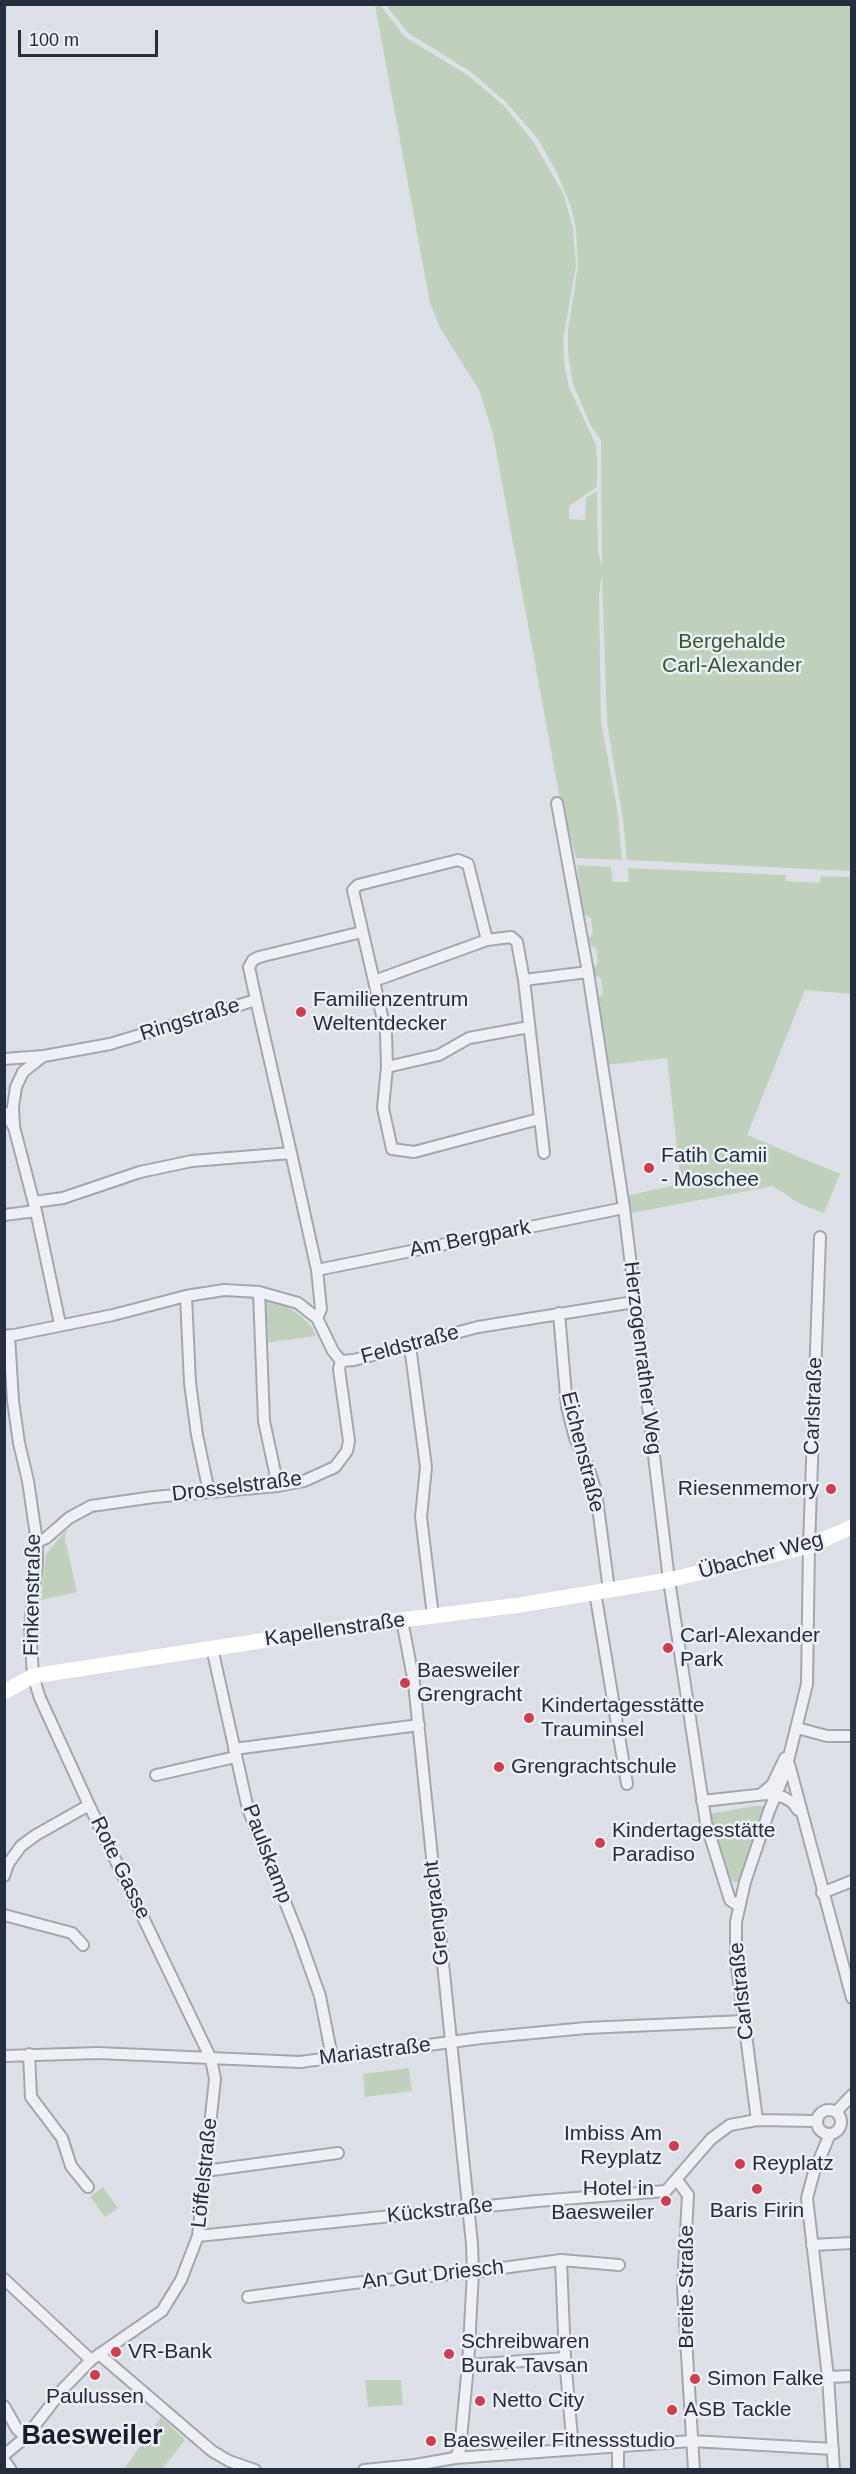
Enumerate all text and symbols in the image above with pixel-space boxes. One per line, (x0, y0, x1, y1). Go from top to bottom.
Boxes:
scale bar (21, 18, 160, 56)
text: 100 m (29, 30, 79, 50)
park label: Bergehalde Carl-Alexander (662, 629, 802, 679)
place label: Familienzentrum Weltentdecker (313, 987, 468, 1037)
street label: Ringstraße (137, 993, 243, 1047)
marker: Familienzentrum Weltentdecker (294, 1005, 308, 1019)
place label: Fatih Camii - Moschee (661, 1143, 767, 1193)
marker: Fatih Camii - Moschee (642, 1161, 656, 1175)
street label: Am Bergpark (407, 1215, 533, 1263)
street label: Herzogenrather Weg (618, 1260, 666, 1456)
street label: Feldstraße (358, 1320, 462, 1370)
street label: Carlstraße (800, 1357, 828, 1455)
street label: Eichenstraße (555, 1389, 609, 1515)
street label: Drosselstraße (171, 1467, 303, 1507)
place label: Riesenmemory (678, 1476, 819, 1502)
marker: Riesenmemory (824, 1482, 838, 1496)
street label: Übacher Weg (696, 1527, 826, 1585)
street label: Finkenstraße (19, 1534, 47, 1656)
street label: Kapellenstraße (263, 1608, 407, 1652)
place label: Carl-Alexander Park (680, 1623, 820, 1673)
marker: Carl-Alexander Park (661, 1641, 675, 1655)
place label: Baesweiler Grengracht (417, 1658, 522, 1708)
marker: Baesweiler Grengracht (398, 1676, 412, 1690)
place label: Kindertagesstätte Trauminsel (541, 1693, 704, 1743)
marker: Kindertagesstätte Trauminsel (522, 1711, 536, 1725)
place label: Grengrachtschule (511, 1754, 677, 1780)
marker: Grengrachtschule (492, 1760, 506, 1774)
street label: Paulskamp (237, 1801, 297, 1907)
street label: Rote Gasse (84, 1813, 156, 1923)
place label: Kindertagesstätte Paradiso (612, 1818, 775, 1868)
marker: Kindertagesstätte Paradiso (593, 1836, 607, 1850)
street label: Grengracht (419, 1859, 455, 1967)
street label: Carlstraße (724, 1941, 760, 2041)
street label: Mariastraße (318, 2033, 432, 2071)
street label: Löffelstraße (187, 2117, 223, 2229)
place label: Imbiss Am Reyplatz (564, 2121, 662, 2171)
marker: Imbiss Am Reyplatz (667, 2139, 681, 2153)
place label: Reyplatz (752, 2151, 834, 2177)
marker: Reyplatz (733, 2157, 747, 2171)
place label: Hotel in Baesweiler (551, 2176, 654, 2226)
marker: Baris Firin (750, 2182, 764, 2196)
street label: Kückstraße (386, 2193, 494, 2229)
marker: Hotel in Baesweiler (659, 2194, 673, 2208)
place label: Baris Firin (710, 2198, 804, 2224)
street label: Breite Straße (674, 2225, 700, 2349)
street label: An Gut Driesch (361, 2255, 505, 2295)
place label: Schreibwaren Burak Tavsan (461, 2329, 589, 2379)
place label: VR-Bank (128, 2339, 212, 2365)
marker: VR-Bank (109, 2345, 123, 2359)
marker: Schreibwaren Burak Tavsan (442, 2347, 456, 2361)
place label: Simon Falke (707, 2366, 824, 2392)
marker: Paulussen (88, 2368, 102, 2382)
marker: Simon Falke (688, 2372, 702, 2386)
place label: Paulussen (46, 2384, 144, 2410)
place label: Netto City (492, 2388, 584, 2414)
marker: Netto City (473, 2394, 487, 2408)
place label: ASB Tackle (684, 2397, 791, 2423)
marker: ASB Tackle (665, 2403, 679, 2417)
district label: Baesweiler (21, 2421, 163, 2453)
place label: Baesweiler Fitnessstudio (443, 2428, 675, 2454)
marker: Baesweiler Fitnessstudio (424, 2434, 438, 2448)

